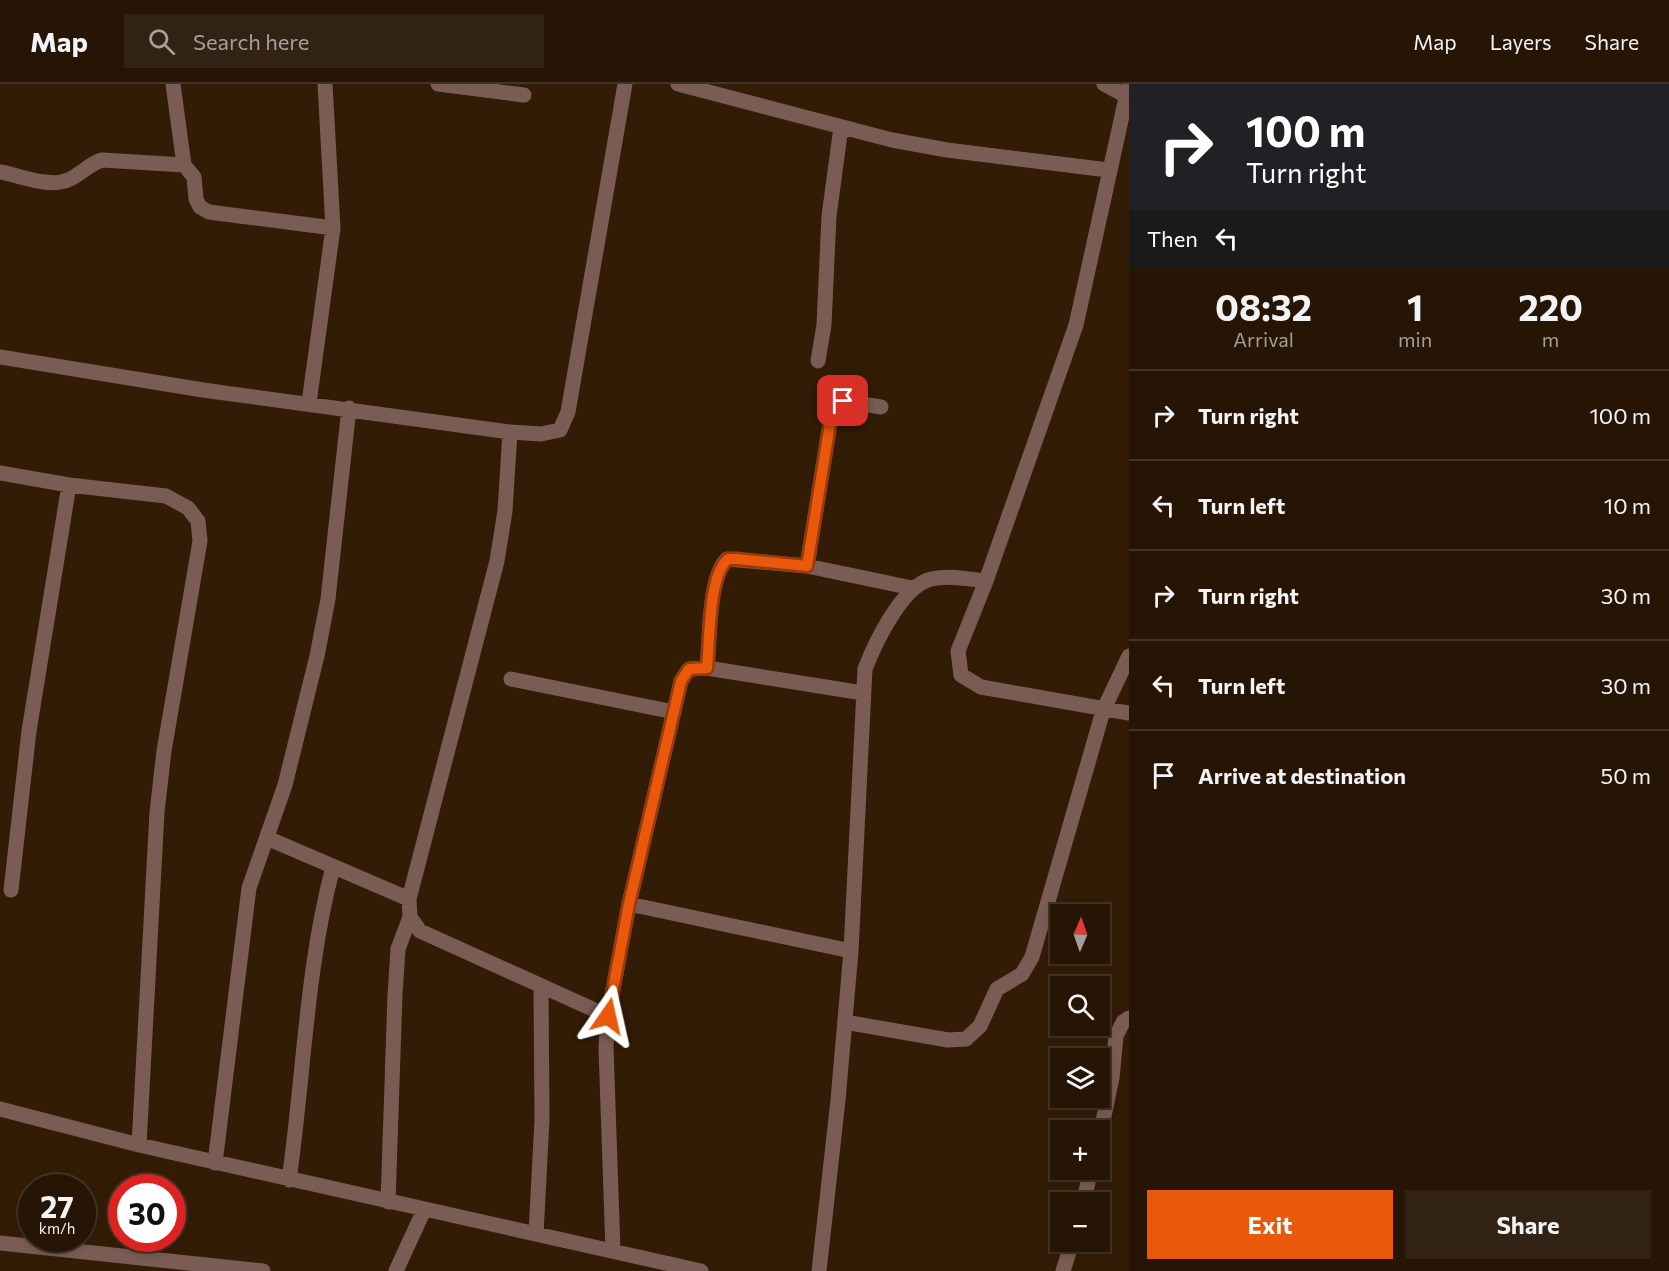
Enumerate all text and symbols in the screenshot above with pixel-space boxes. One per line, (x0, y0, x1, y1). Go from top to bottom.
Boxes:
search box (124, 14, 544, 68)
text: Map (30, 24, 88, 58)
icon: search (145, 25, 178, 58)
text: Search here (193, 28, 309, 55)
text: Map (1413, 29, 1457, 54)
text: Layers (1490, 29, 1552, 54)
text: Share (1585, 29, 1639, 54)
text: 100 m (1246, 104, 1366, 156)
icon: right (1147, 108, 1225, 186)
text: Turn right (1246, 156, 1366, 189)
icon: left (1210, 222, 1243, 255)
text: Then (1147, 225, 1198, 252)
text: 08:32 (1215, 284, 1312, 328)
text: 1 (1407, 284, 1423, 328)
text: 220 (1518, 284, 1583, 328)
text: Arrival (1233, 327, 1294, 351)
text: min (1398, 327, 1432, 351)
text: m (1542, 327, 1559, 351)
pin (817, 375, 868, 426)
icon: arrive (826, 384, 859, 417)
icon: right (1147, 399, 1180, 432)
text: Turn right (1198, 402, 1299, 429)
text: 100 m (1589, 402, 1651, 429)
icon: left (1147, 489, 1180, 522)
text: Turn left (1198, 492, 1285, 519)
text: 10 m (1604, 492, 1651, 519)
icon: right (1147, 579, 1180, 612)
text: Turn right (1198, 582, 1299, 609)
text: 30 m (1601, 582, 1651, 609)
icon: left (1147, 669, 1180, 702)
text: Turn left (1198, 672, 1285, 699)
text: 30 m (1601, 672, 1651, 699)
icon: arrive (1147, 759, 1180, 792)
text: Arrive at destination (1198, 762, 1406, 789)
text: 50 m (1601, 762, 1651, 789)
north arrow (1050, 904, 1110, 964)
map controls (1050, 904, 1110, 1252)
button: search (1050, 976, 1110, 1036)
position arrow (576, 984, 640, 1048)
button: layers (1050, 1048, 1110, 1108)
button: + (1050, 1120, 1110, 1180)
speed limit sign: 30 (108, 1174, 186, 1252)
text: 27 (40, 1187, 74, 1224)
button: Exit (1147, 1190, 1393, 1259)
button: Share (1405, 1190, 1651, 1259)
button: − (1050, 1192, 1110, 1252)
text: km/h (39, 1219, 75, 1237)

